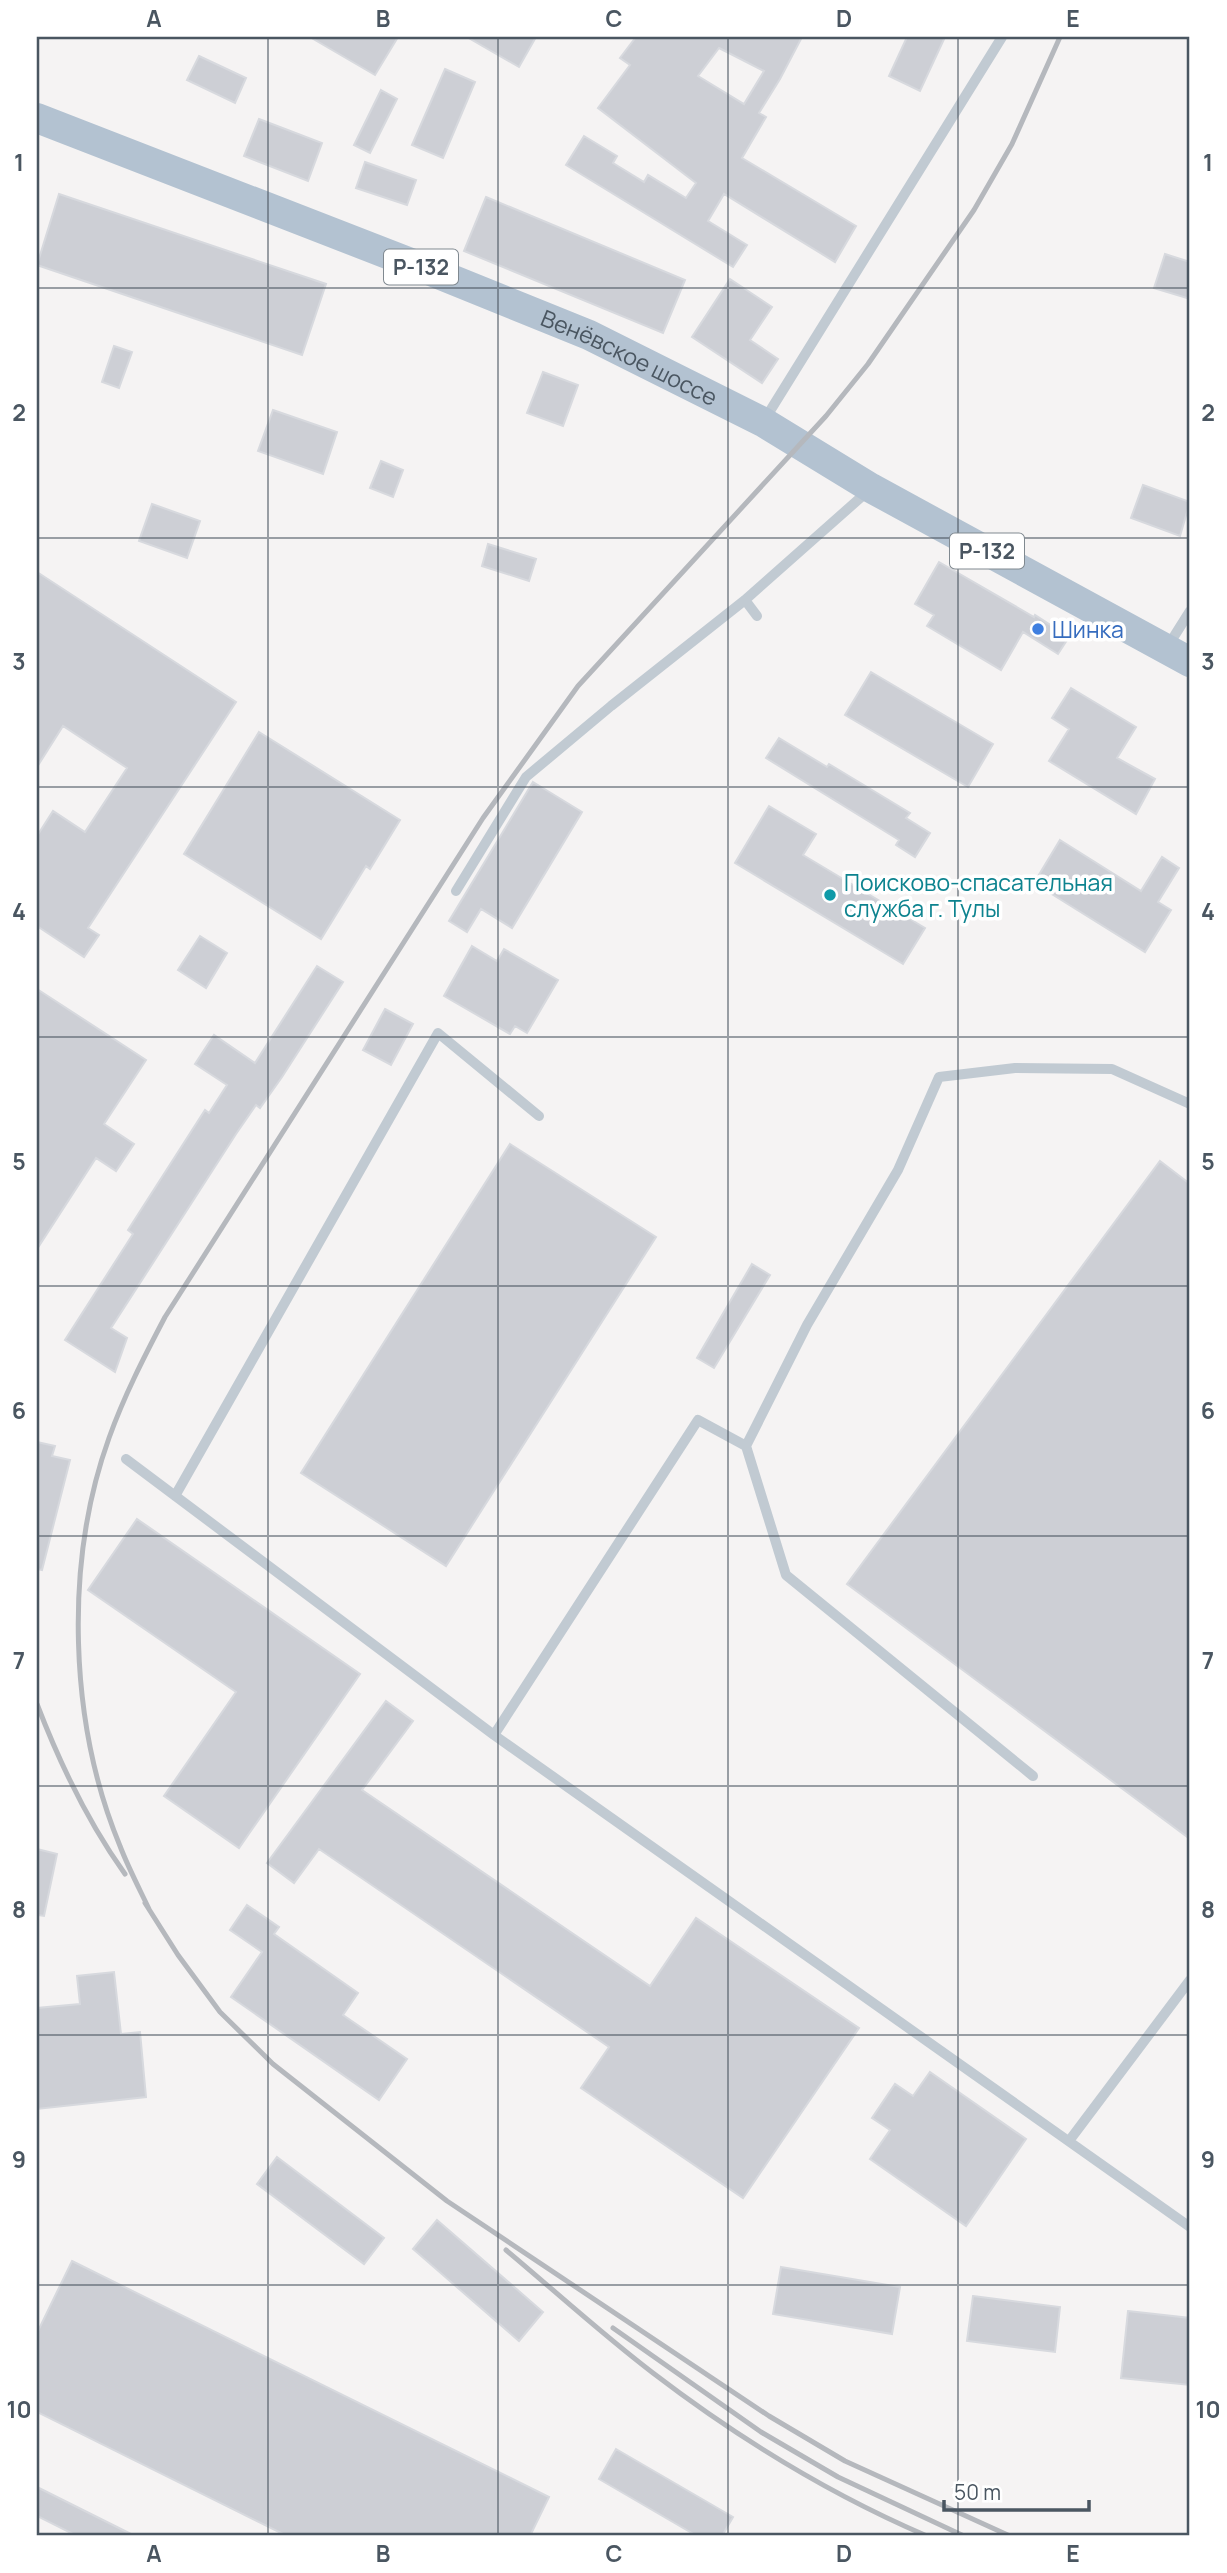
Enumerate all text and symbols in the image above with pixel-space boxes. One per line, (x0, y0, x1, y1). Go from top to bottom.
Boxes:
text: A (146, 2, 162, 34)
text: B (376, 2, 390, 34)
text: C (606, 2, 623, 34)
text: D (836, 2, 852, 34)
text: E (1066, 2, 1080, 34)
text: 1 (14, 146, 24, 178)
text: 1 (1203, 146, 1213, 178)
road number: Р-132 (384, 250, 458, 284)
street label: Венёвское шоссе (536, 301, 723, 413)
text: 2 (12, 396, 26, 428)
text: 2 (1201, 396, 1215, 428)
road number: Р-132 (950, 534, 1024, 568)
place label: Шинка (1052, 613, 1124, 645)
marker: Шинка (1030, 621, 1046, 637)
text: 3 (12, 645, 26, 677)
text: 3 (1201, 645, 1215, 677)
place label: Поисково-спасательная служба г. Тулы (844, 866, 1113, 924)
marker: Поисково-спасательная служба г. Тулы (822, 887, 838, 903)
text: 4 (12, 895, 26, 927)
text: 4 (1201, 895, 1215, 927)
text: 5 (12, 1145, 26, 1177)
text: 5 (1201, 1145, 1215, 1177)
text: 6 (12, 1394, 26, 1426)
text: 6 (1201, 1394, 1215, 1426)
text: 7 (13, 1644, 25, 1676)
text: 7 (1202, 1644, 1214, 1676)
text: 8 (12, 1893, 26, 1925)
text: 8 (1201, 1893, 1215, 1925)
text: 9 (12, 2143, 26, 2175)
text: 9 (1201, 2143, 1215, 2175)
text: 10 (6, 2393, 32, 2425)
text: 10 (1195, 2393, 1221, 2425)
scale bar (944, 2468, 1089, 2512)
text: 50 m (954, 2478, 1001, 2506)
text: A (146, 2537, 162, 2569)
text: B (376, 2537, 390, 2569)
text: C (606, 2537, 623, 2569)
text: D (836, 2537, 852, 2569)
text: E (1066, 2537, 1080, 2569)

